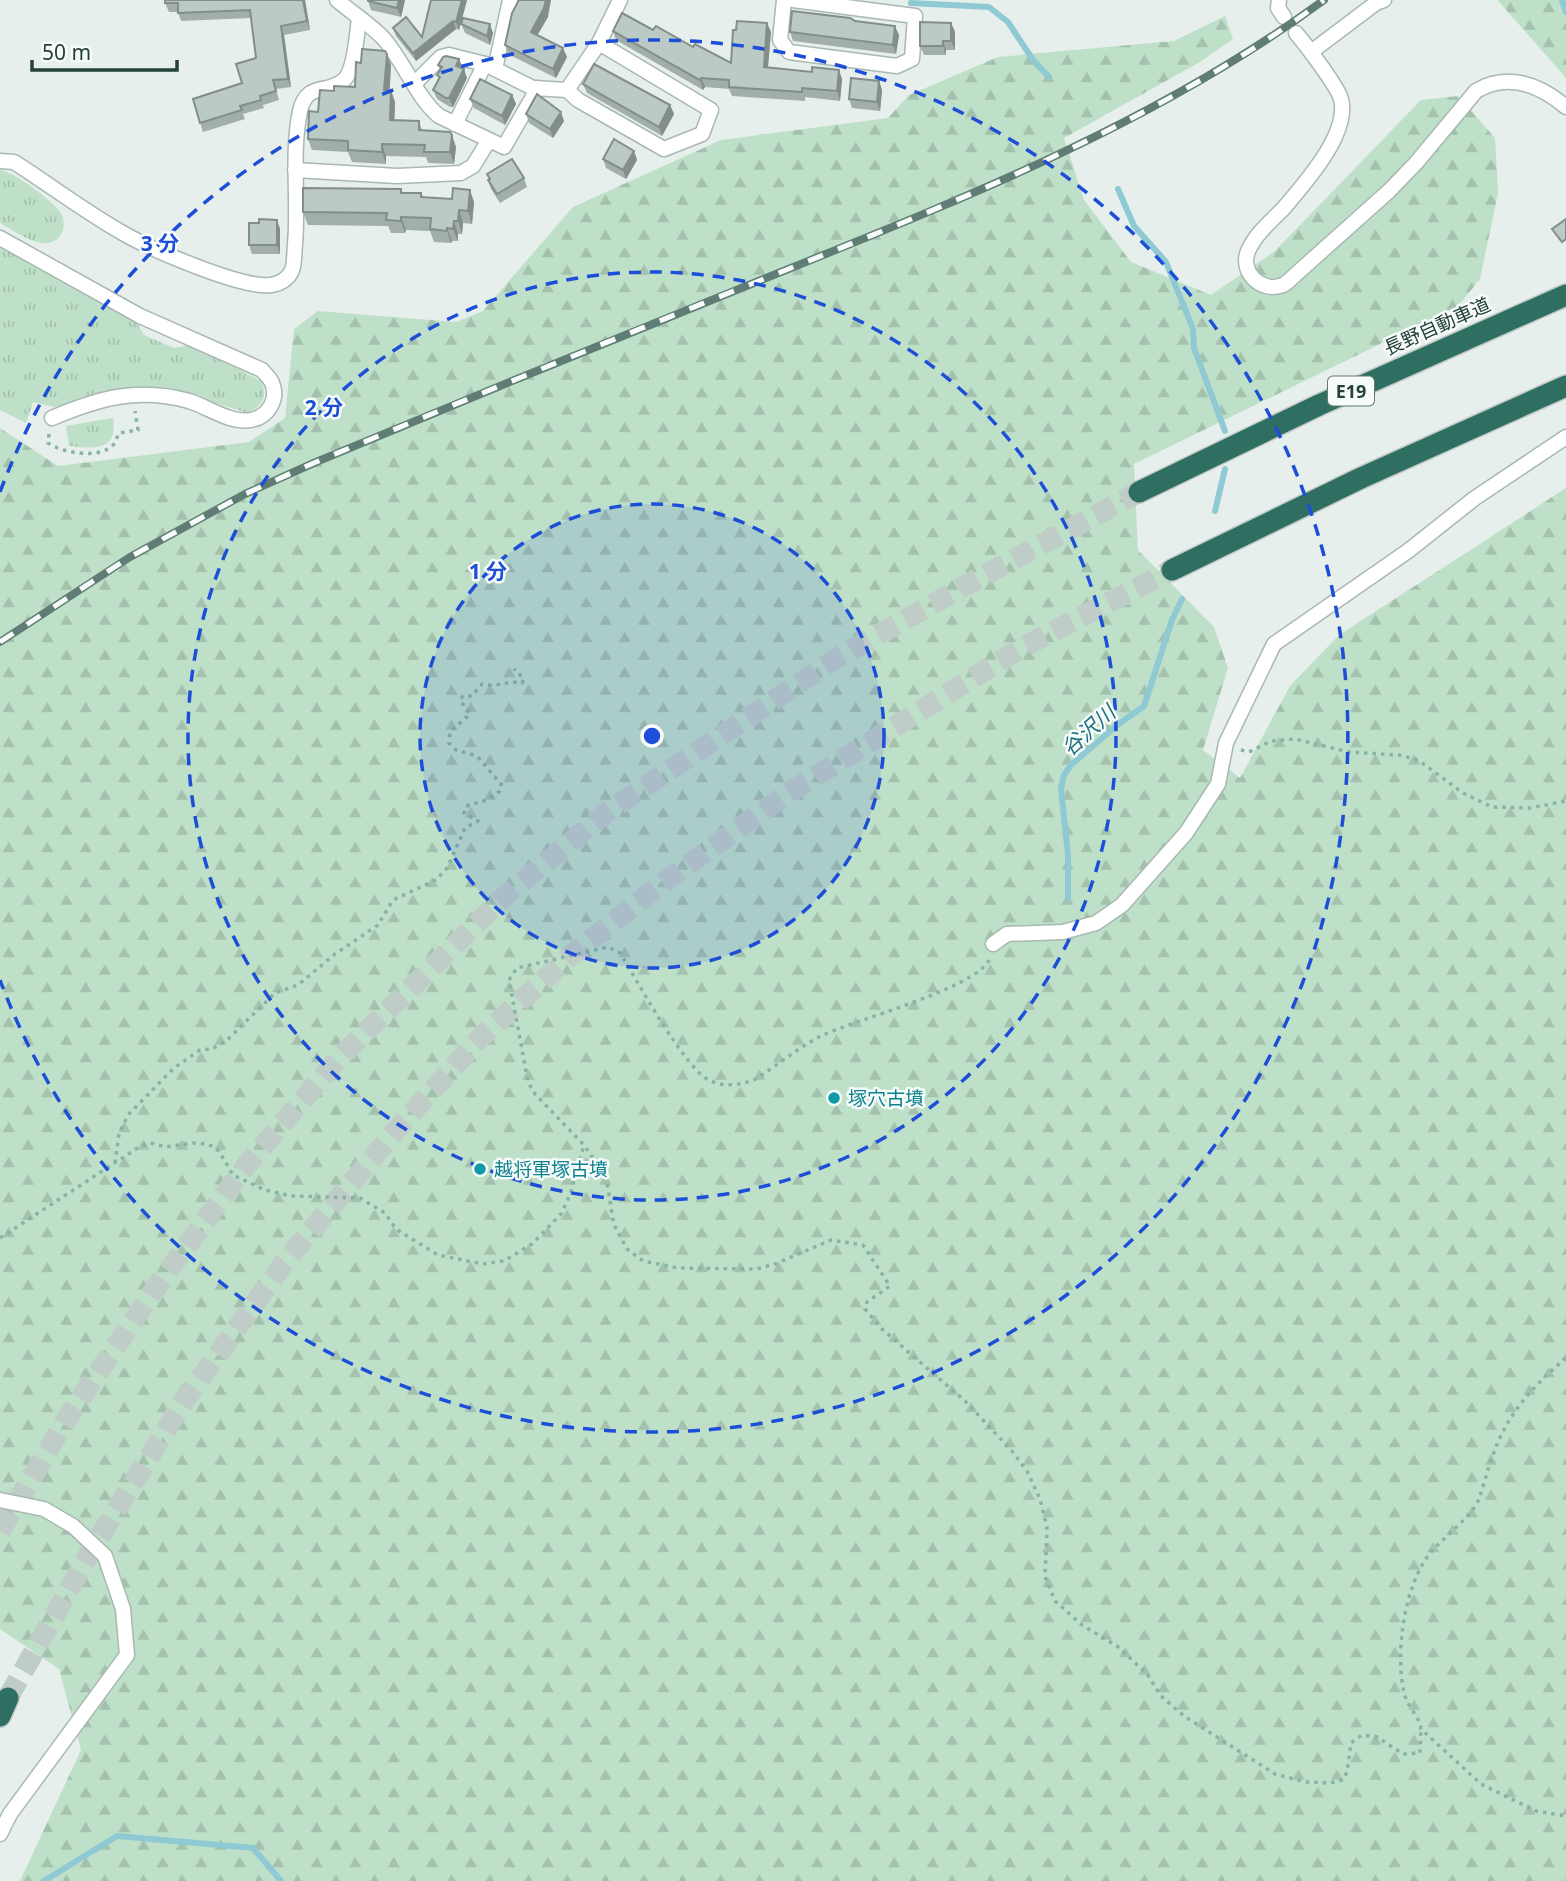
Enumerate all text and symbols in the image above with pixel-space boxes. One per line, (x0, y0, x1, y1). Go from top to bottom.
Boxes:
scale bar (32, 28, 177, 72)
text: 50 m (42, 38, 91, 66)
text: 3 分 (141, 229, 179, 257)
street label: 長野自動車道 (1380, 291, 1494, 361)
road number: E19 (1328, 376, 1374, 405)
text: 2 分 (305, 393, 343, 421)
text: 1 分 (469, 557, 507, 585)
water label: 谷沢川 (1055, 697, 1122, 761)
centre of rings (640, 724, 664, 748)
place label: 塚穴古墳 (848, 1085, 924, 1111)
marker: 塚穴古墳 (826, 1090, 842, 1106)
place label: 越将軍塚古墳 (494, 1156, 608, 1182)
marker: 越将軍塚古墳 (472, 1161, 488, 1177)

